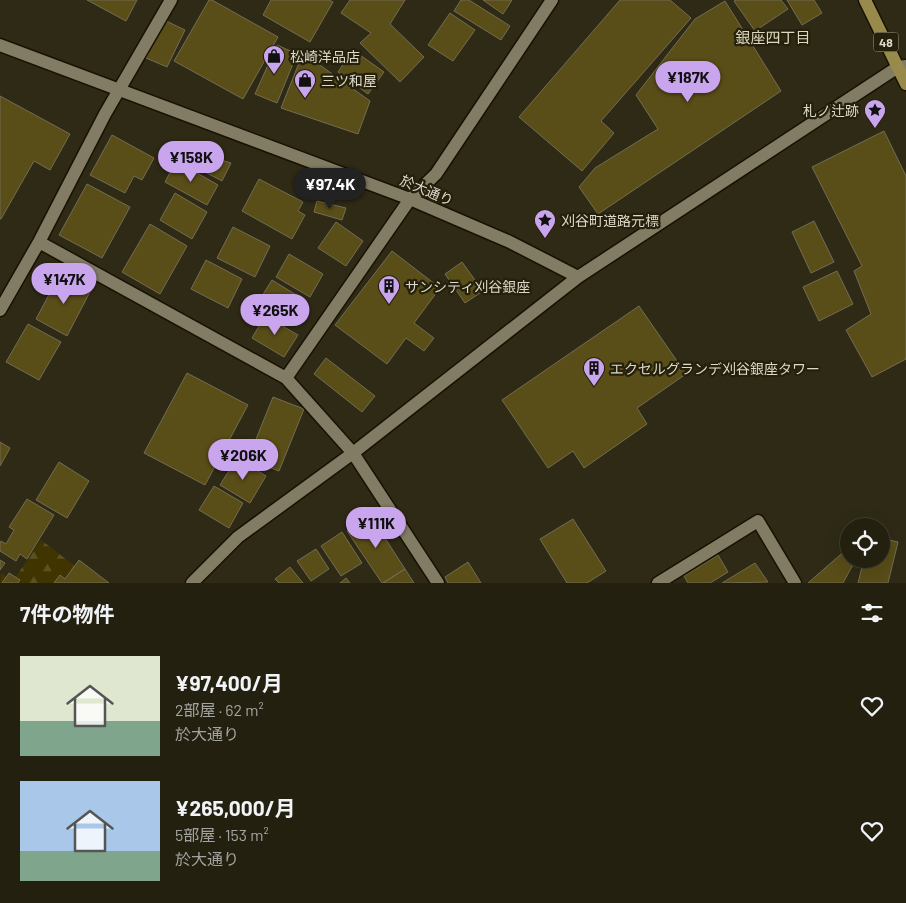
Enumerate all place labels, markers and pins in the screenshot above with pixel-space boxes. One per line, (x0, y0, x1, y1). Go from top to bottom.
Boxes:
shop icon: 松崎洋品店 (262, 44, 286, 75)
place label: 松崎洋品店 (290, 48, 360, 65)
pin: ¥187K (653, 61, 723, 103)
shop icon: 三ツ和屋 (293, 68, 317, 99)
place label: 三ツ和屋 (321, 72, 377, 89)
place icon: 札ノ辻跡 (863, 98, 887, 129)
place label: 札ノ辻跡 (803, 102, 859, 119)
pin: ¥158K (156, 140, 226, 183)
pin: ¥97.4K (289, 168, 371, 210)
place icon: 刈谷町道路元標 (533, 208, 557, 239)
place label: 刈谷町道路元標 (561, 212, 659, 229)
pin: ¥147K (29, 262, 99, 305)
building icon: サンシティ刈谷銀座 (377, 274, 401, 305)
place label: サンシティ刈谷銀座 (405, 278, 530, 295)
pin: ¥265K (240, 294, 310, 336)
building icon: エクセルグランデ刈谷銀座タワー (582, 356, 606, 387)
place label: エクセルグランデ刈谷銀座タワー (610, 360, 820, 377)
pin: ¥206K (208, 438, 278, 481)
pin: ¥111K (341, 506, 411, 549)

